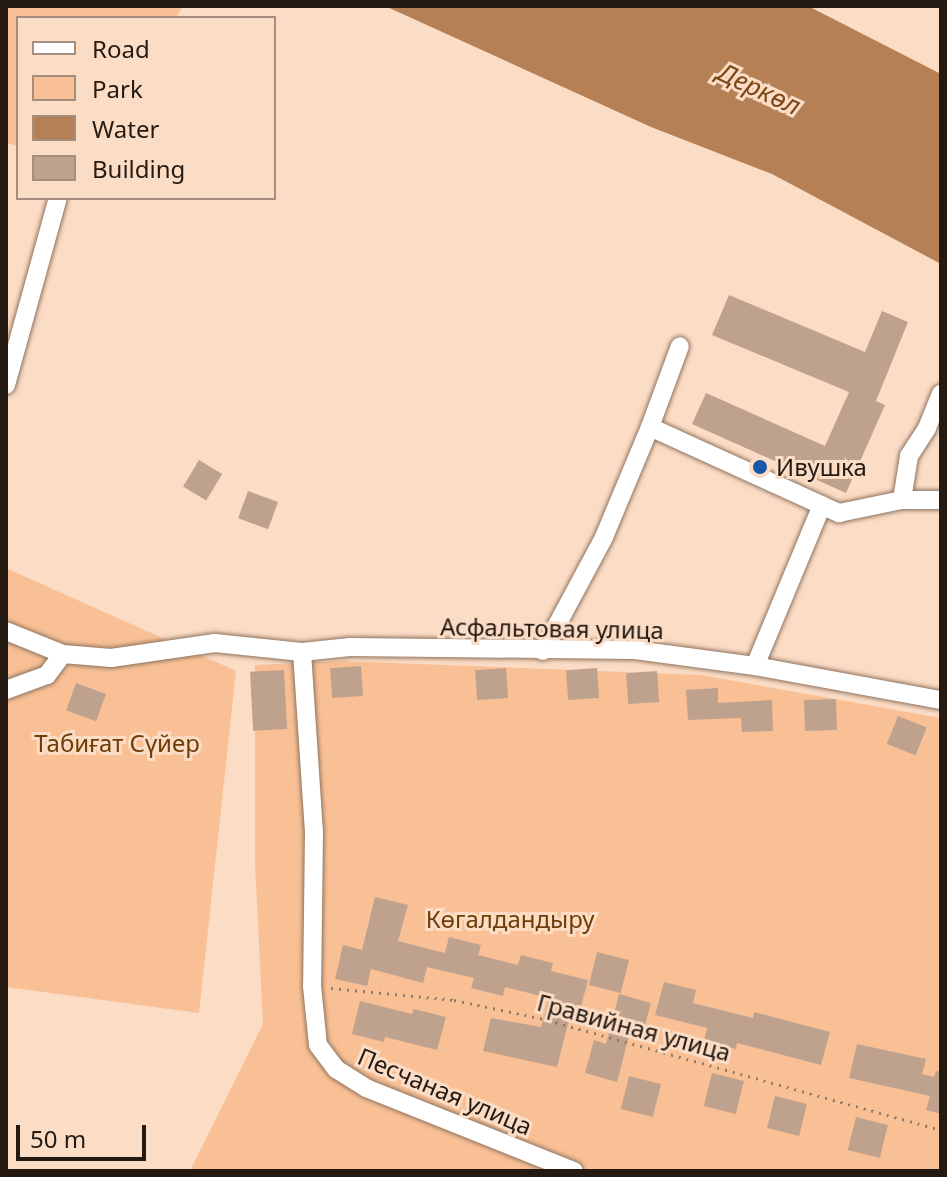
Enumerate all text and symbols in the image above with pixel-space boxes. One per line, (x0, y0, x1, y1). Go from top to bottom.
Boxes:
legend (16, 16, 276, 200)
text: Road (92, 32, 150, 65)
water label: Деркөл (713, 56, 805, 122)
text: Park (92, 72, 143, 105)
text: Water (92, 112, 159, 145)
text: Building (92, 152, 185, 185)
place label: Ивушка (776, 453, 867, 481)
marker: Ивушка (751, 458, 769, 476)
street label: Асфальтовая улица (440, 612, 664, 644)
park label: Табиғат Сүйер (34, 729, 200, 757)
park label: Көгалдандыру (426, 905, 594, 933)
street label: Гравийная улица (534, 987, 734, 1067)
street label: Песчаная улица (354, 1041, 536, 1141)
scale bar (20, 1109, 150, 1159)
text: 50 m (30, 1122, 86, 1155)

